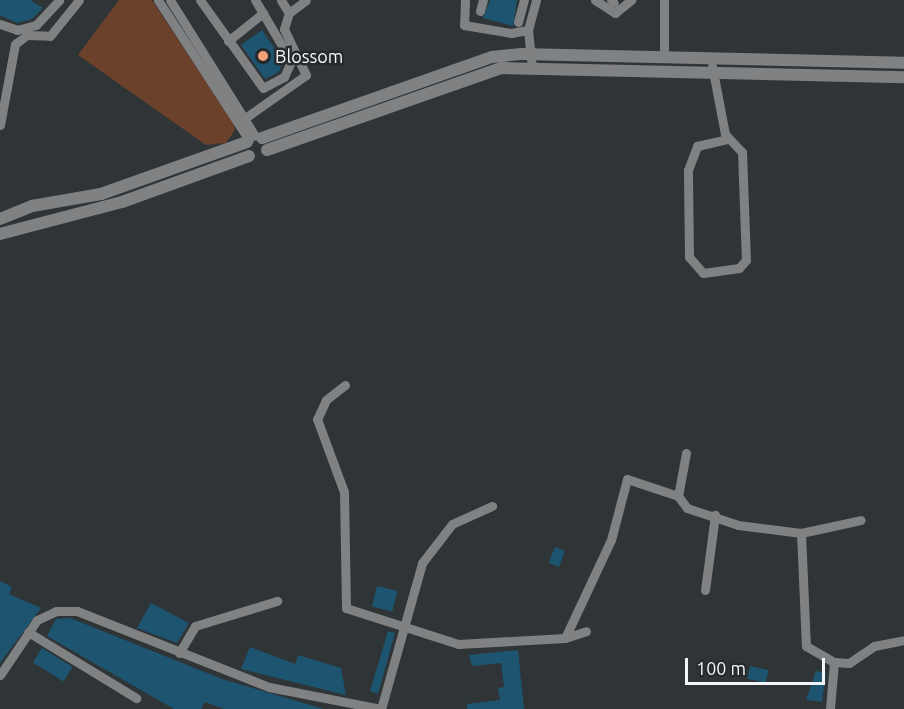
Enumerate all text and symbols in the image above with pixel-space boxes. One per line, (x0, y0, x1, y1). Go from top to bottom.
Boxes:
place label: Blossom (275, 45, 343, 67)
marker: Blossom (256, 49, 270, 63)
scale bar (688, 646, 828, 684)
text: 100 m (696, 658, 746, 678)

